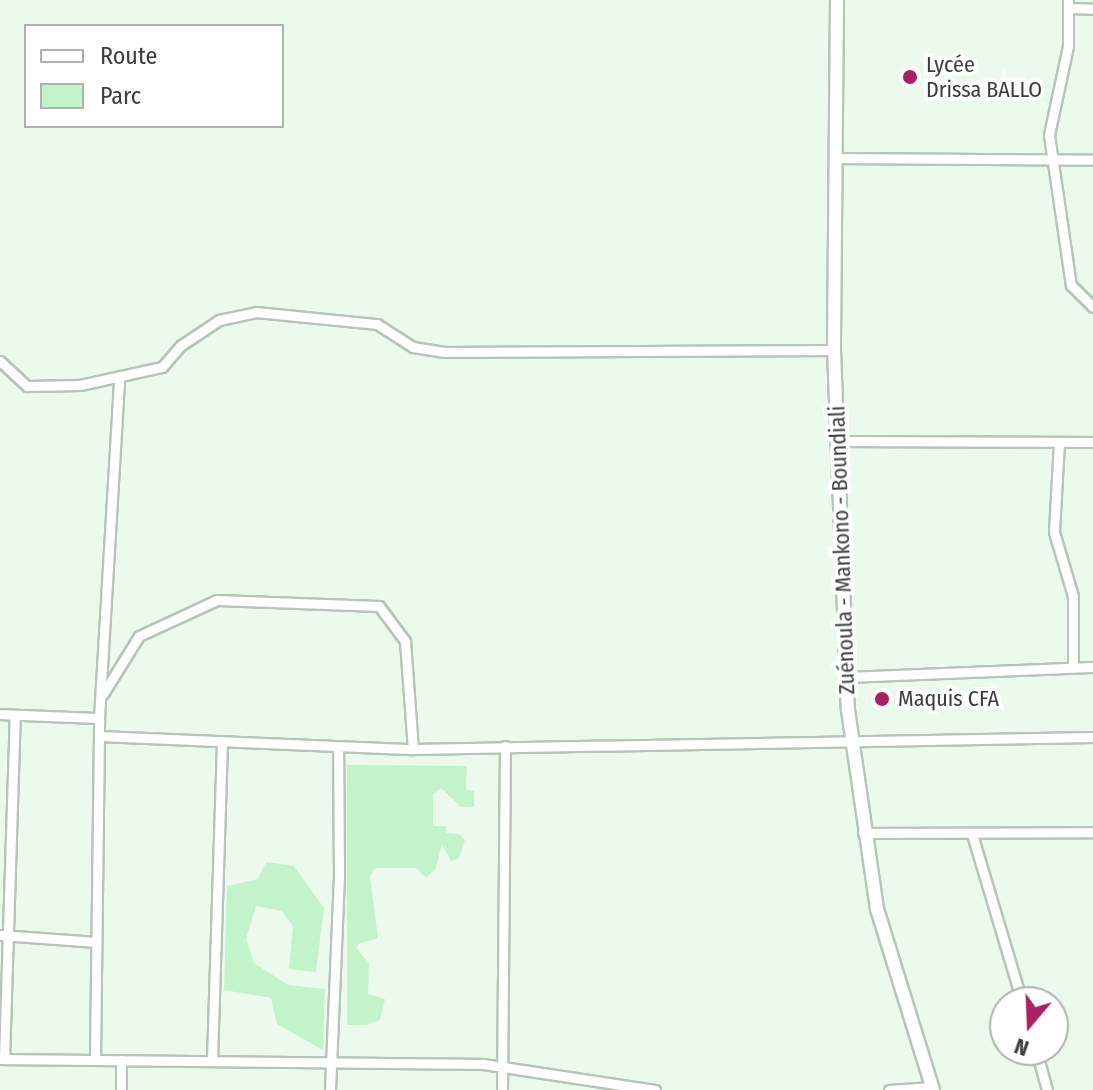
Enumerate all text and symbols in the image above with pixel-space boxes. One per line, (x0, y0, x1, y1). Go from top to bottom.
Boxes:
legend (24, 24, 284, 128)
text: Route (100, 42, 157, 70)
place label: Lycée Drissa BALLO (926, 51, 1042, 102)
marker: Lycée Drissa BALLO (901, 68, 919, 86)
text: Parc (100, 82, 141, 110)
street label: Zuénoula - Mankono - Boundiali (824, 405, 860, 695)
place label: Maquis CFA (898, 686, 999, 712)
marker: Maquis CFA (873, 690, 891, 708)
north arrow (989, 986, 1069, 1066)
text: N (1011, 1032, 1032, 1062)

